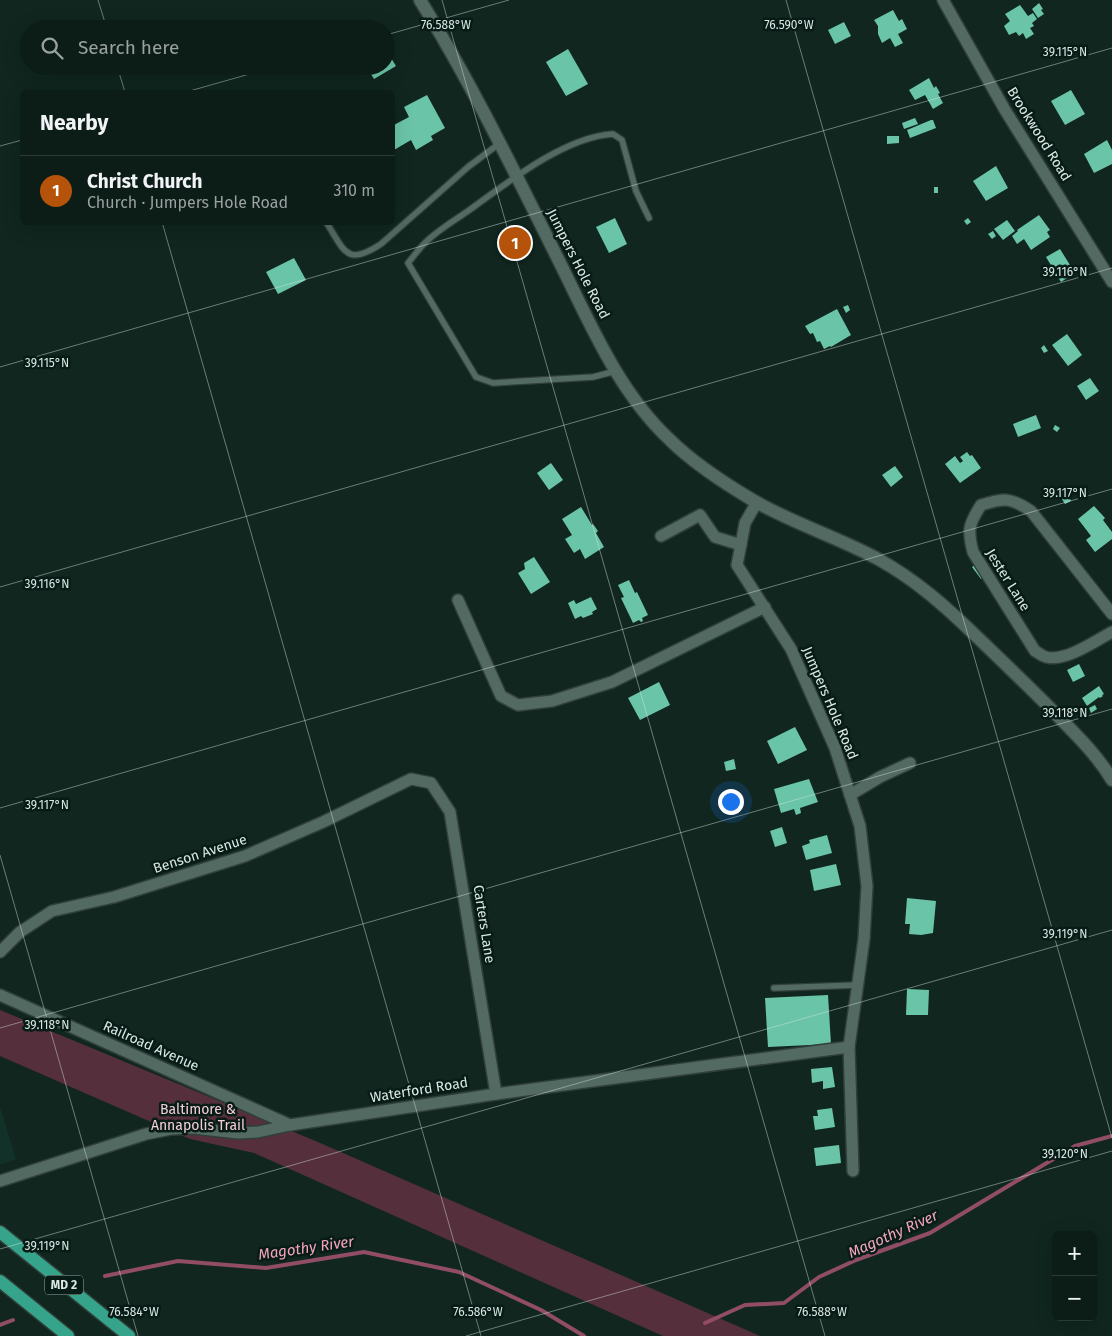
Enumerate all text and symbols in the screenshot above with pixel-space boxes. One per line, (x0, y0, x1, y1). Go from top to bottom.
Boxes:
text: 76.588°W (421, 18, 471, 32)
text: 76.590°W (764, 18, 814, 32)
search box (20, 20, 395, 75)
icon: search (38, 34, 66, 62)
text: Search here (78, 36, 179, 59)
text: 39.115°N (1043, 45, 1087, 59)
street label: Brookwood Road (1003, 84, 1075, 184)
text: Nearby (40, 110, 108, 136)
text: Christ Church (87, 170, 202, 193)
text: 1 (52, 181, 60, 200)
text: 310 m (334, 181, 375, 200)
text: Church · Jumpers Hole Road (87, 193, 288, 212)
street label: Jumpers Hole Road (543, 206, 613, 322)
pin: 1 (499, 224, 531, 262)
text: 39.116°N (1043, 265, 1087, 279)
text: 39.115°N (25, 356, 69, 370)
text: 39.117°N (1043, 486, 1087, 500)
street label: Jester Lane (982, 546, 1034, 614)
text: 39.116°N (25, 577, 69, 591)
street label: Jumpers Hole Road (799, 644, 861, 762)
text: 39.118°N (1042, 706, 1088, 720)
your location (718, 789, 744, 815)
text: 39.117°N (25, 798, 69, 812)
street label: Benson Avenue (151, 831, 249, 877)
street label: Carters Lane (469, 884, 499, 964)
text: 39.119°N (1043, 927, 1087, 941)
street label: Railroad Avenue (100, 1017, 202, 1075)
text: 39.118°N (24, 1018, 70, 1032)
street label: Waterford Road (369, 1074, 469, 1106)
park label: Baltimore & Annapolis Trail (151, 1101, 245, 1134)
text: 39.120°N (1042, 1147, 1088, 1161)
water label: Magothy River (845, 1206, 942, 1262)
map controls (1052, 1231, 1097, 1321)
button: + (1052, 1231, 1097, 1276)
water label: Magothy River (257, 1232, 356, 1264)
text: 39.119°N (25, 1239, 69, 1253)
road number: MD 2 (45, 1276, 83, 1294)
button: − (1052, 1276, 1097, 1321)
text: 76.584°W (109, 1305, 159, 1319)
text: 76.586°W (453, 1305, 503, 1319)
text: 76.588°W (797, 1305, 847, 1319)

